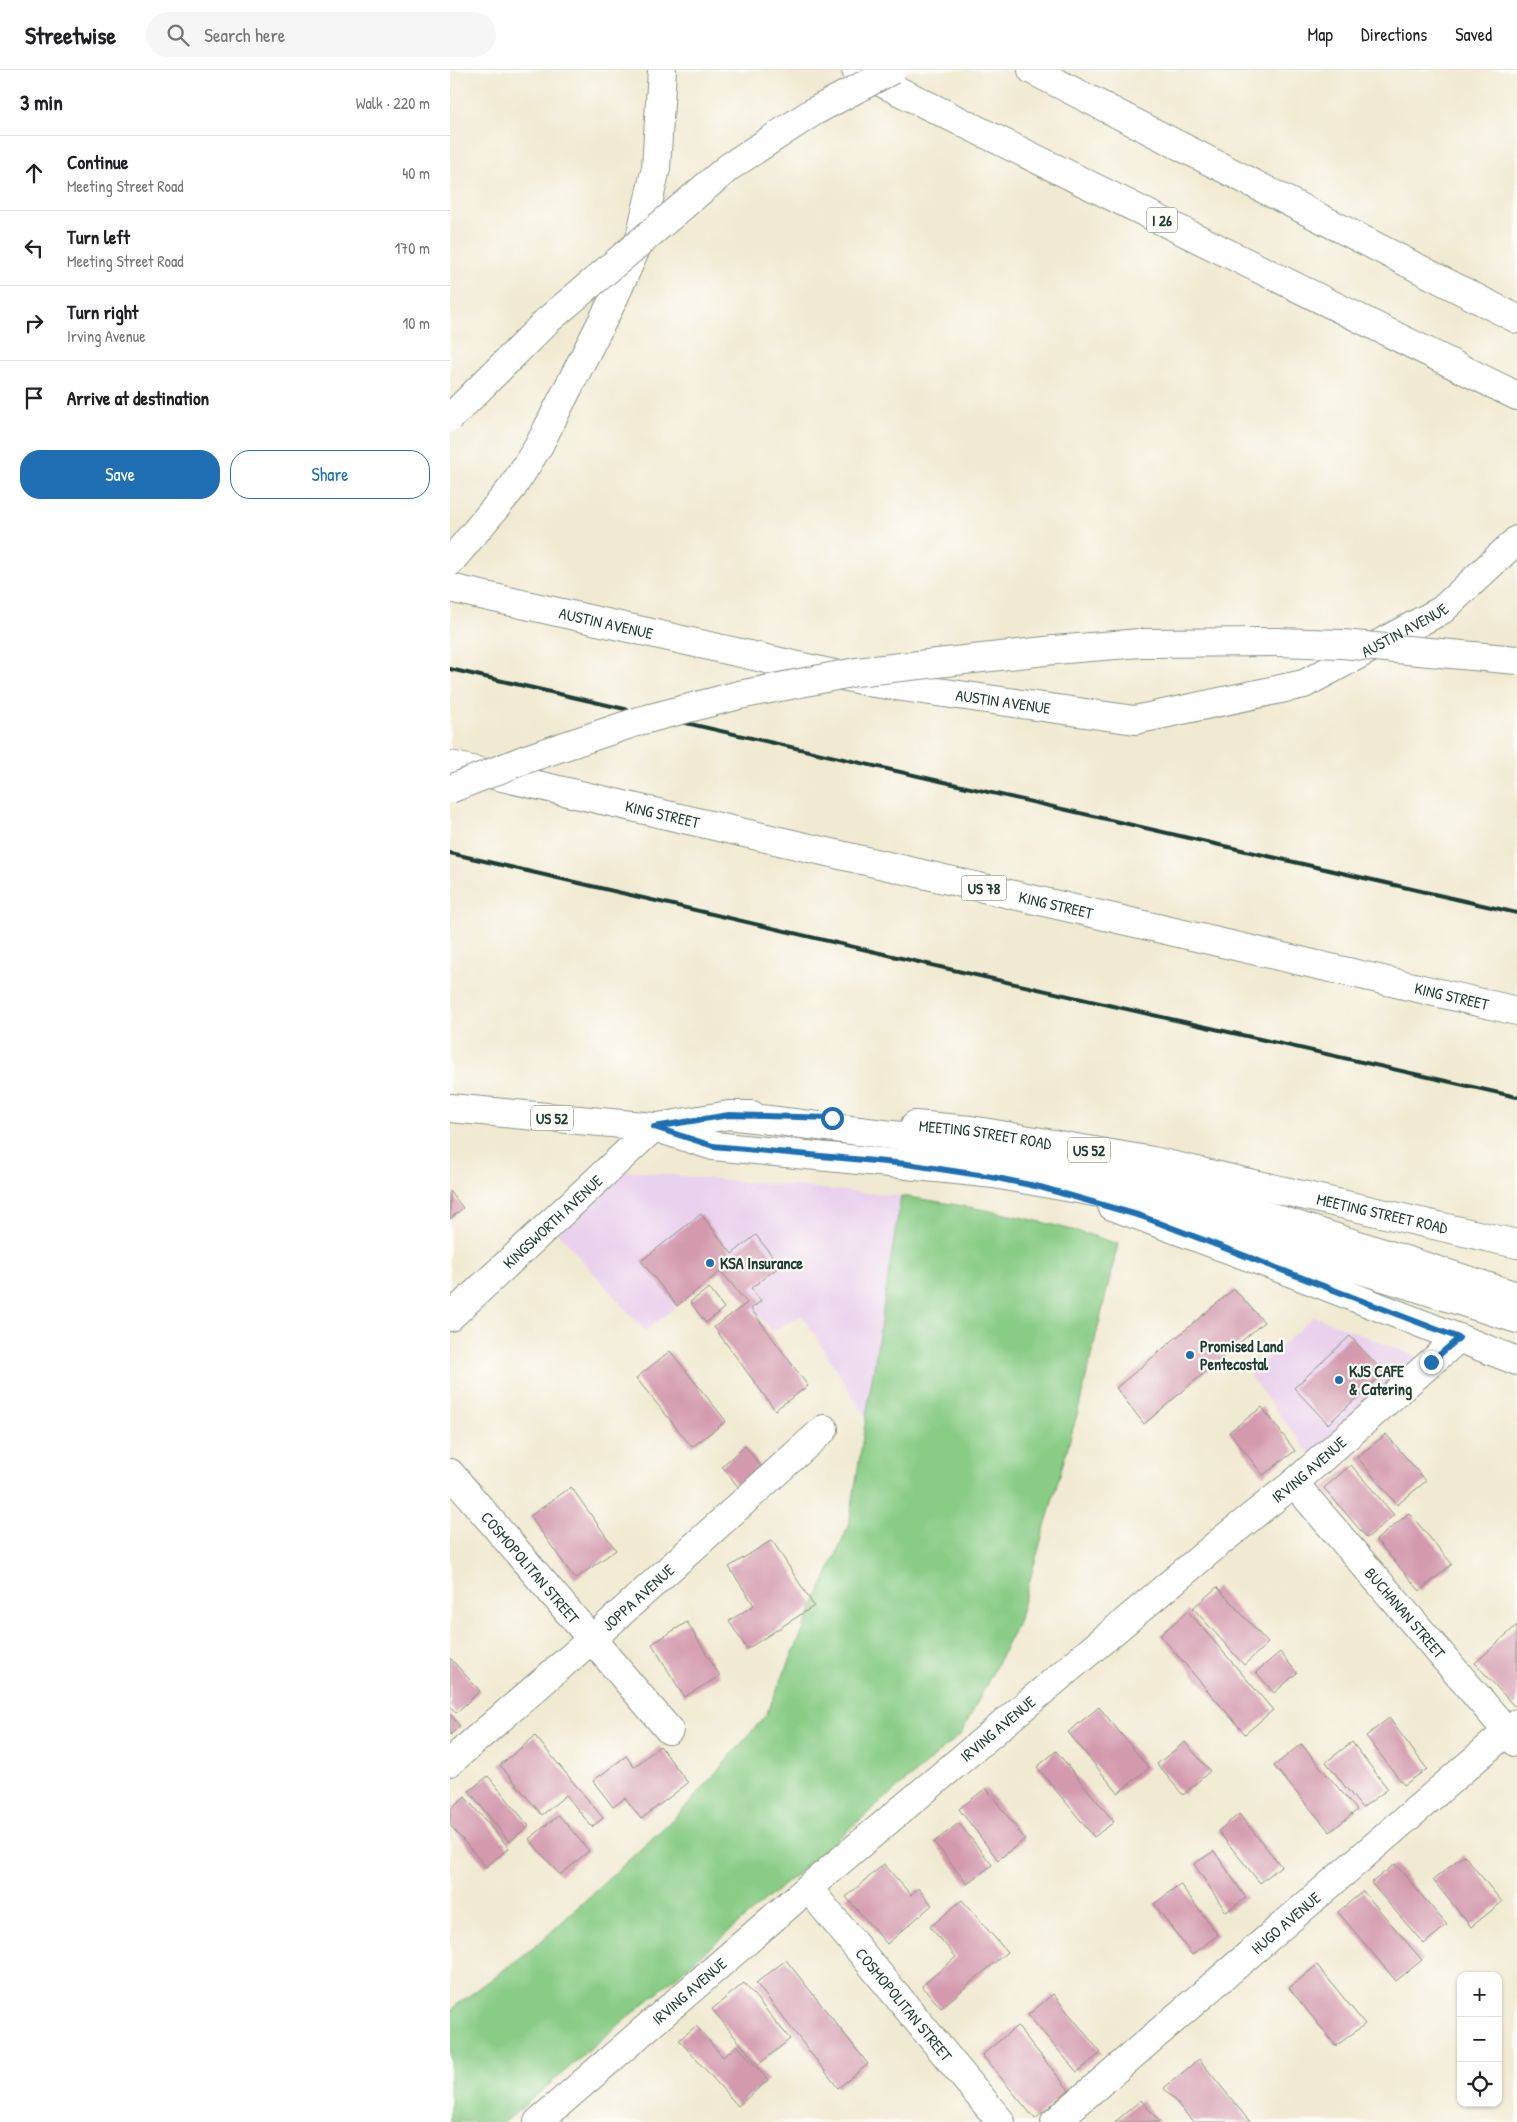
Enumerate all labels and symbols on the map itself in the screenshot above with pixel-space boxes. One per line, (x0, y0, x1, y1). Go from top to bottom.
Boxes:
road number: I 26 (1147, 208, 1177, 232)
street label: AUSTIN AVENUE (1357, 598, 1453, 662)
street label: AUSTIN AVENUE (557, 602, 655, 644)
street label: AUSTIN AVENUE (954, 684, 1052, 719)
street label: KING STREET (623, 795, 702, 833)
road number: US 78 (962, 876, 1006, 900)
street label: KING STREET (1017, 886, 1096, 924)
street label: KING STREET (1412, 977, 1492, 1015)
road number: US 52 (531, 1106, 573, 1130)
route start (821, 1107, 844, 1130)
street label: MEETING STREET ROAD (918, 1114, 1054, 1155)
road number: US 52 (1068, 1138, 1110, 1162)
street label: KINGSWORTH AVENUE (498, 1170, 607, 1273)
street label: MEETING STREET ROAD (1315, 1188, 1450, 1239)
place label: KSA Insurance (720, 1252, 804, 1274)
marker: KSA Insurance (704, 1257, 716, 1269)
place label: Promised Land Pentecostal (1200, 1335, 1284, 1375)
marker: Promised Land Pentecostal (1184, 1349, 1196, 1361)
route end (1420, 1351, 1443, 1374)
place label: KJS CAFE & Catering (1349, 1360, 1412, 1401)
marker: KJS CAFE & Catering (1333, 1374, 1345, 1386)
street label: IRVING AVENUE (1267, 1431, 1351, 1508)
street label: COSMOPOLITAN STREET (476, 1507, 585, 1629)
street label: JOPPA AVENUE (597, 1559, 679, 1636)
street label: BUCHANAN STREET (1360, 1563, 1451, 1663)
street label: IRVING AVENUE (955, 1691, 1040, 1767)
street label: HUGO AVENUE (1247, 1887, 1325, 1959)
street label: COSMOPOLITAN STREET (851, 1943, 958, 2066)
street label: IRVING AVENUE (647, 1953, 731, 2029)

